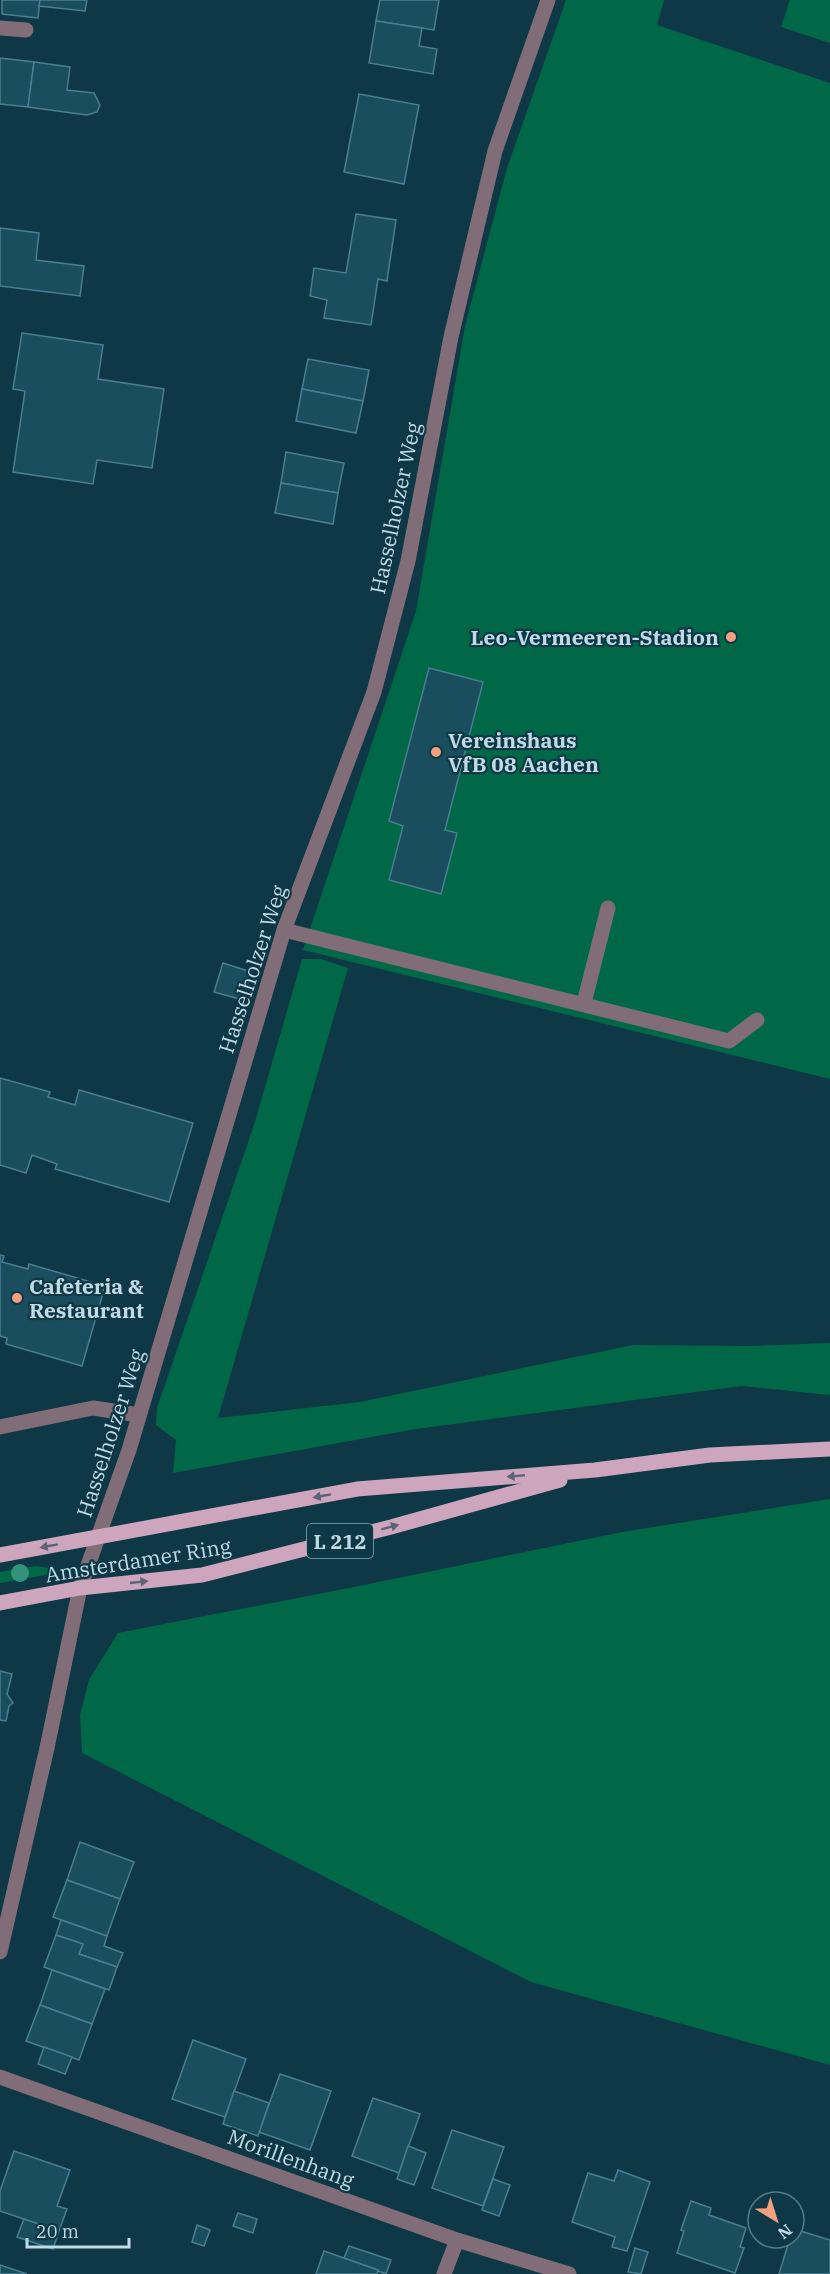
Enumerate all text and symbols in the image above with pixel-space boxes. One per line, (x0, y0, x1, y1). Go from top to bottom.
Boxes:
street label: Hasselholzer Weg (363, 419, 427, 597)
place label: Leo-Vermeeren-Stadion (471, 623, 719, 651)
marker: Leo-Vermeeren-Stadion (724, 630, 738, 644)
place label: Vereinshaus VfB 08 Aachen (448, 726, 599, 778)
marker: Vereinshaus VfB 08 Aachen (429, 745, 443, 759)
street label: Hasselholzer Weg (212, 881, 293, 1057)
place label: Cafeteria & Restaurant (29, 1272, 144, 1324)
marker: Cafeteria & Restaurant (10, 1291, 24, 1305)
street label: Hasselholzer Weg (70, 1345, 151, 1521)
one-way arrow (506, 1472, 525, 1481)
one-way arrow (312, 1492, 331, 1501)
one-way arrow (381, 1522, 399, 1531)
road number: L 212 (307, 1524, 373, 1558)
street label: Amsterdamer Ring (43, 1531, 233, 1589)
one-way arrow (39, 1542, 58, 1551)
one-way arrow (129, 1577, 148, 1587)
street label: Morillenhang (224, 2122, 359, 2194)
north arrow (746, 2190, 806, 2250)
scale bar (27, 2211, 129, 2249)
text: 20 m (36, 2220, 79, 2243)
text: N (774, 2220, 796, 2244)

